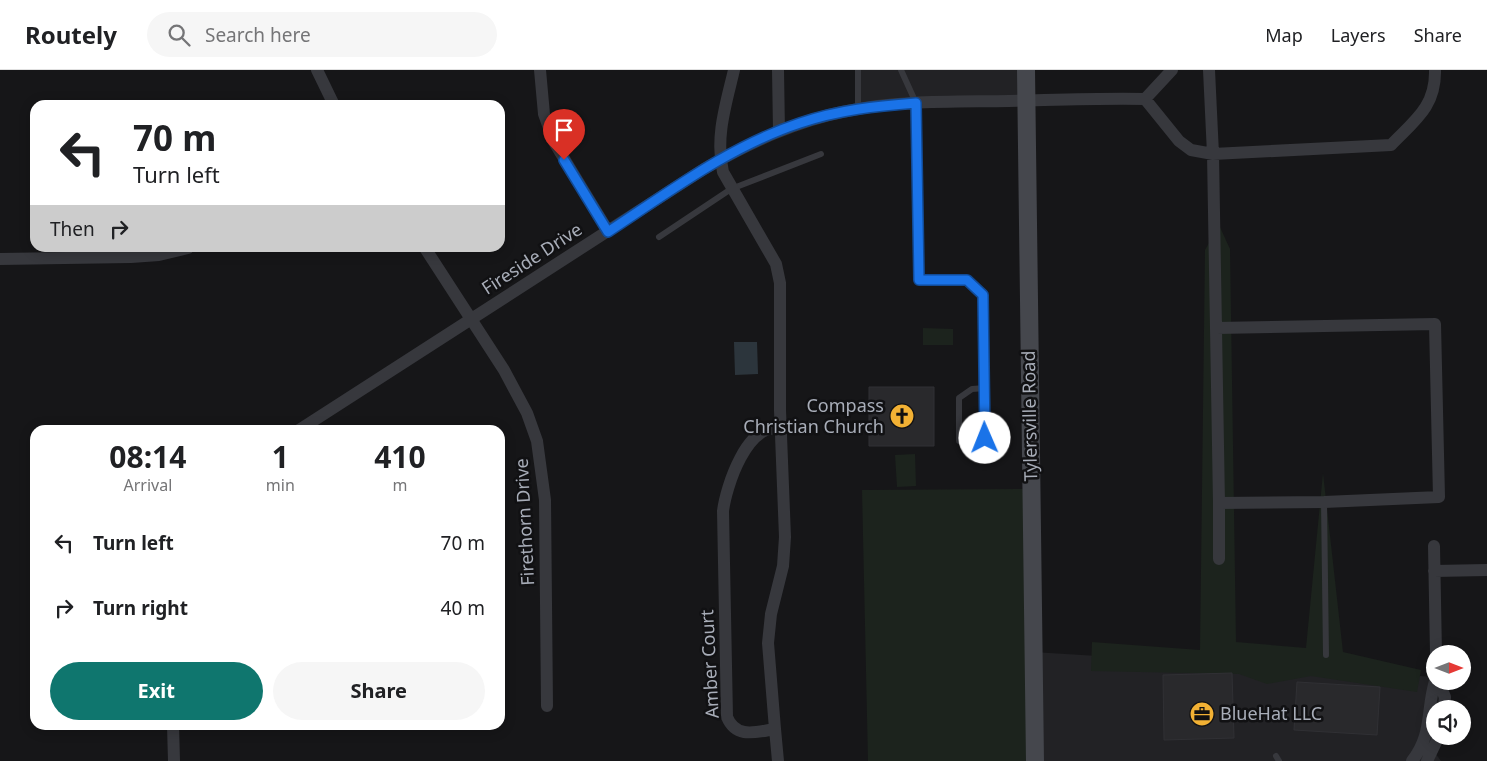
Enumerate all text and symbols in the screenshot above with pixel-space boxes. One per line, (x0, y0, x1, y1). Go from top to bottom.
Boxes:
search box (147, 12, 497, 57)
text: Routely (25, 18, 117, 51)
icon: search (165, 21, 193, 49)
text: Search here (205, 22, 311, 48)
text: Map (1265, 23, 1303, 47)
text: Layers (1331, 23, 1386, 47)
text: Share (1414, 23, 1462, 47)
pin (543, 109, 585, 160)
text: 70 m (133, 114, 216, 161)
icon: arrive (550, 116, 578, 144)
icon: left (50, 120, 115, 185)
text: Turn left (133, 159, 220, 189)
icon: right (105, 215, 133, 243)
text: Then (50, 216, 95, 242)
street label: Fireside Drive (477, 217, 586, 300)
street label: Tylersville Road (1016, 350, 1042, 482)
place label: Compass Christian Church (743, 393, 884, 438)
church icon: Compass Christian Church (889, 403, 915, 429)
position arrow (958, 411, 1010, 463)
text: 08:14 (109, 436, 186, 477)
text: 1 (272, 436, 289, 477)
text: 410 (374, 436, 426, 477)
street label: Firethorn Drive (509, 458, 539, 586)
text: Arrival (123, 474, 172, 496)
text: min (266, 474, 295, 496)
text: m (392, 474, 407, 496)
icon: left (50, 529, 78, 557)
text: Turn left (93, 530, 174, 556)
text: 70 m (441, 530, 485, 556)
icon: right (50, 594, 78, 622)
text: Turn right (93, 595, 188, 621)
text: 40 m (441, 595, 485, 621)
street label: Amber Court (694, 609, 724, 719)
north arrow (1426, 645, 1471, 690)
map controls (1426, 645, 1471, 745)
button: Exit (50, 662, 263, 720)
button: Share (273, 662, 485, 720)
button: sound (1426, 700, 1471, 745)
office icon: BlueHat LLC (1189, 701, 1215, 727)
place label: BlueHat LLC (1220, 701, 1322, 725)

